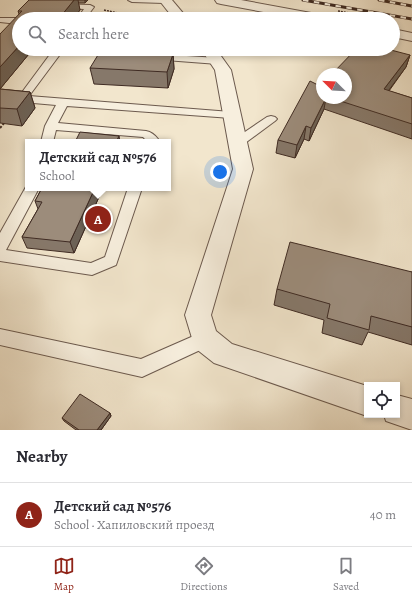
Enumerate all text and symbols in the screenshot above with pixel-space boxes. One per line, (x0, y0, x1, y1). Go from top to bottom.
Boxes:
search box (12, 12, 400, 56)
icon: search (26, 23, 48, 45)
text: Search here (58, 24, 129, 44)
north arrow (316, 68, 352, 104)
popup (25, 139, 171, 191)
text: Детский сад №576 (39, 147, 157, 167)
your location (210, 162, 230, 182)
text: School (39, 167, 75, 184)
pin: A (85, 204, 111, 234)
map controls (364, 382, 400, 418)
button: locate (364, 382, 400, 418)
text: Nearby (16, 445, 67, 468)
text: Детский сад №576 (54, 496, 171, 516)
text: A (25, 506, 33, 523)
text: 40 m (370, 506, 396, 523)
text: School · Хапиловский проезд (54, 516, 214, 533)
tab: Map (53, 555, 75, 594)
tab: Directions (180, 555, 228, 594)
tab: Saved (333, 555, 359, 594)

